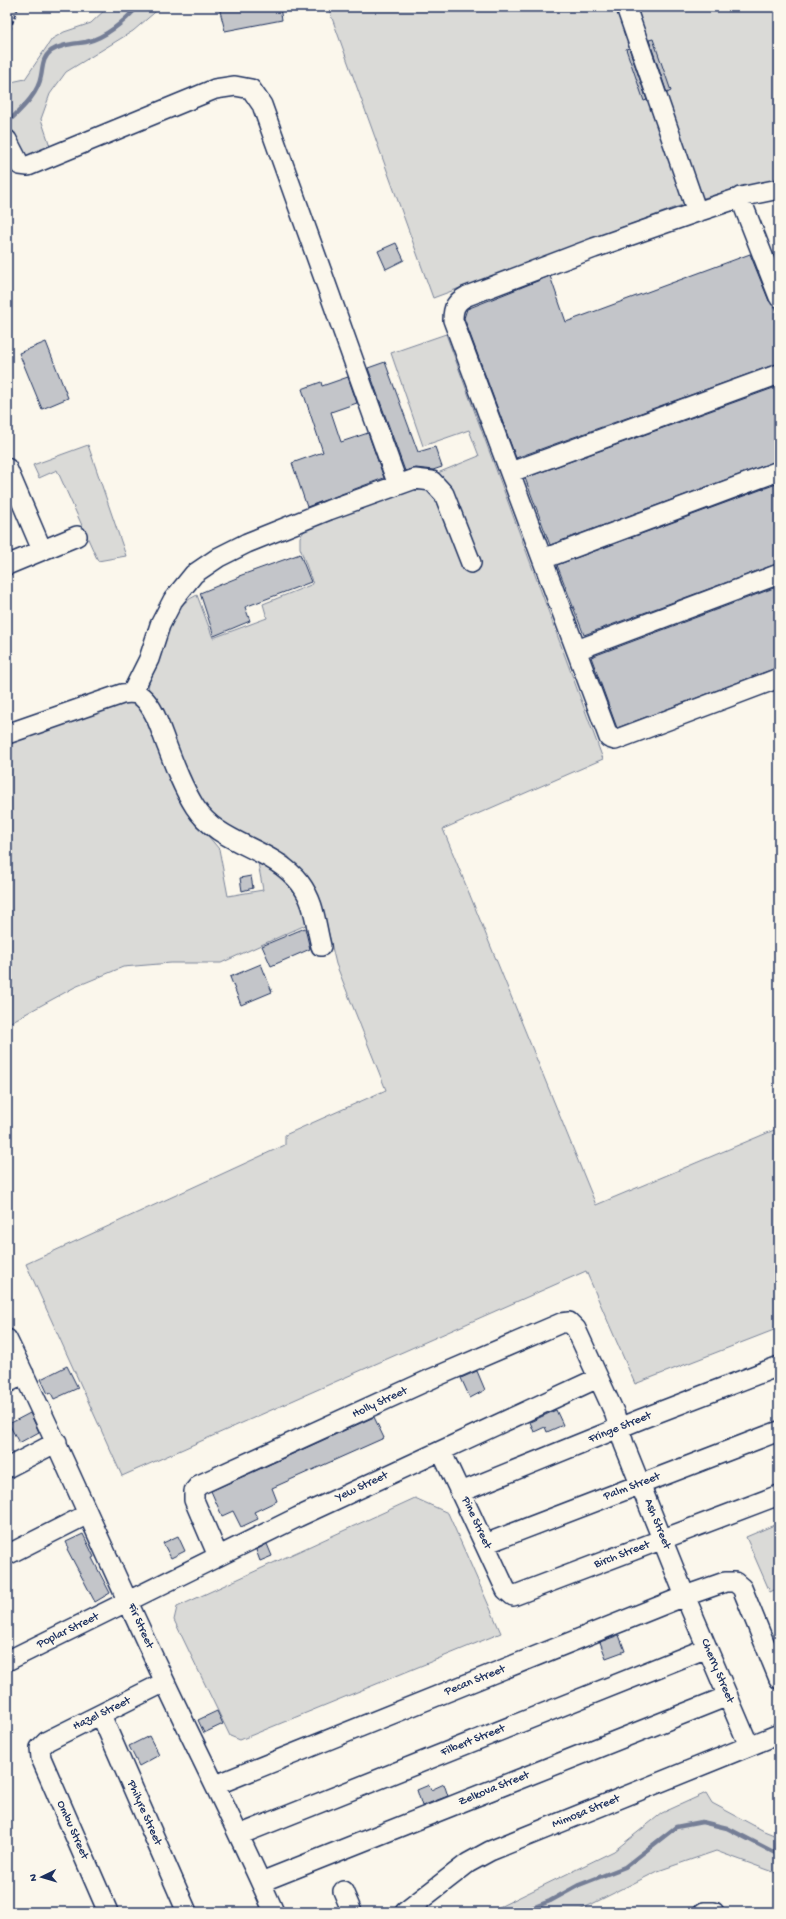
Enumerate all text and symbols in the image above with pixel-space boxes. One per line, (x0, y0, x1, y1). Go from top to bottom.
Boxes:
street label: Holly Street (350, 1384, 411, 1422)
street label: Fringe Street (586, 1409, 654, 1447)
street label: Yew Street (333, 1468, 391, 1506)
street label: Palm Street (601, 1469, 663, 1505)
street label: Pine Street (457, 1494, 495, 1552)
street label: Ash Street (641, 1497, 674, 1552)
street label: Birch Street (591, 1538, 653, 1572)
street label: Fir Street (123, 1600, 157, 1652)
street label: Poplar Street (34, 1610, 102, 1652)
street label: Cherry Street (697, 1637, 737, 1706)
street label: Pecan Street (442, 1662, 508, 1700)
street label: Hazel Street (71, 1694, 134, 1734)
street label: Filbert Street (438, 1721, 508, 1761)
street label: Zelkova Street (457, 1768, 532, 1810)
street label: Philyre Street (123, 1777, 165, 1849)
street label: Mimosa Street (550, 1792, 623, 1832)
street label: Ombu Street (53, 1799, 92, 1862)
north arrow (22, 1857, 62, 1897)
text: N (28, 1874, 40, 1882)

